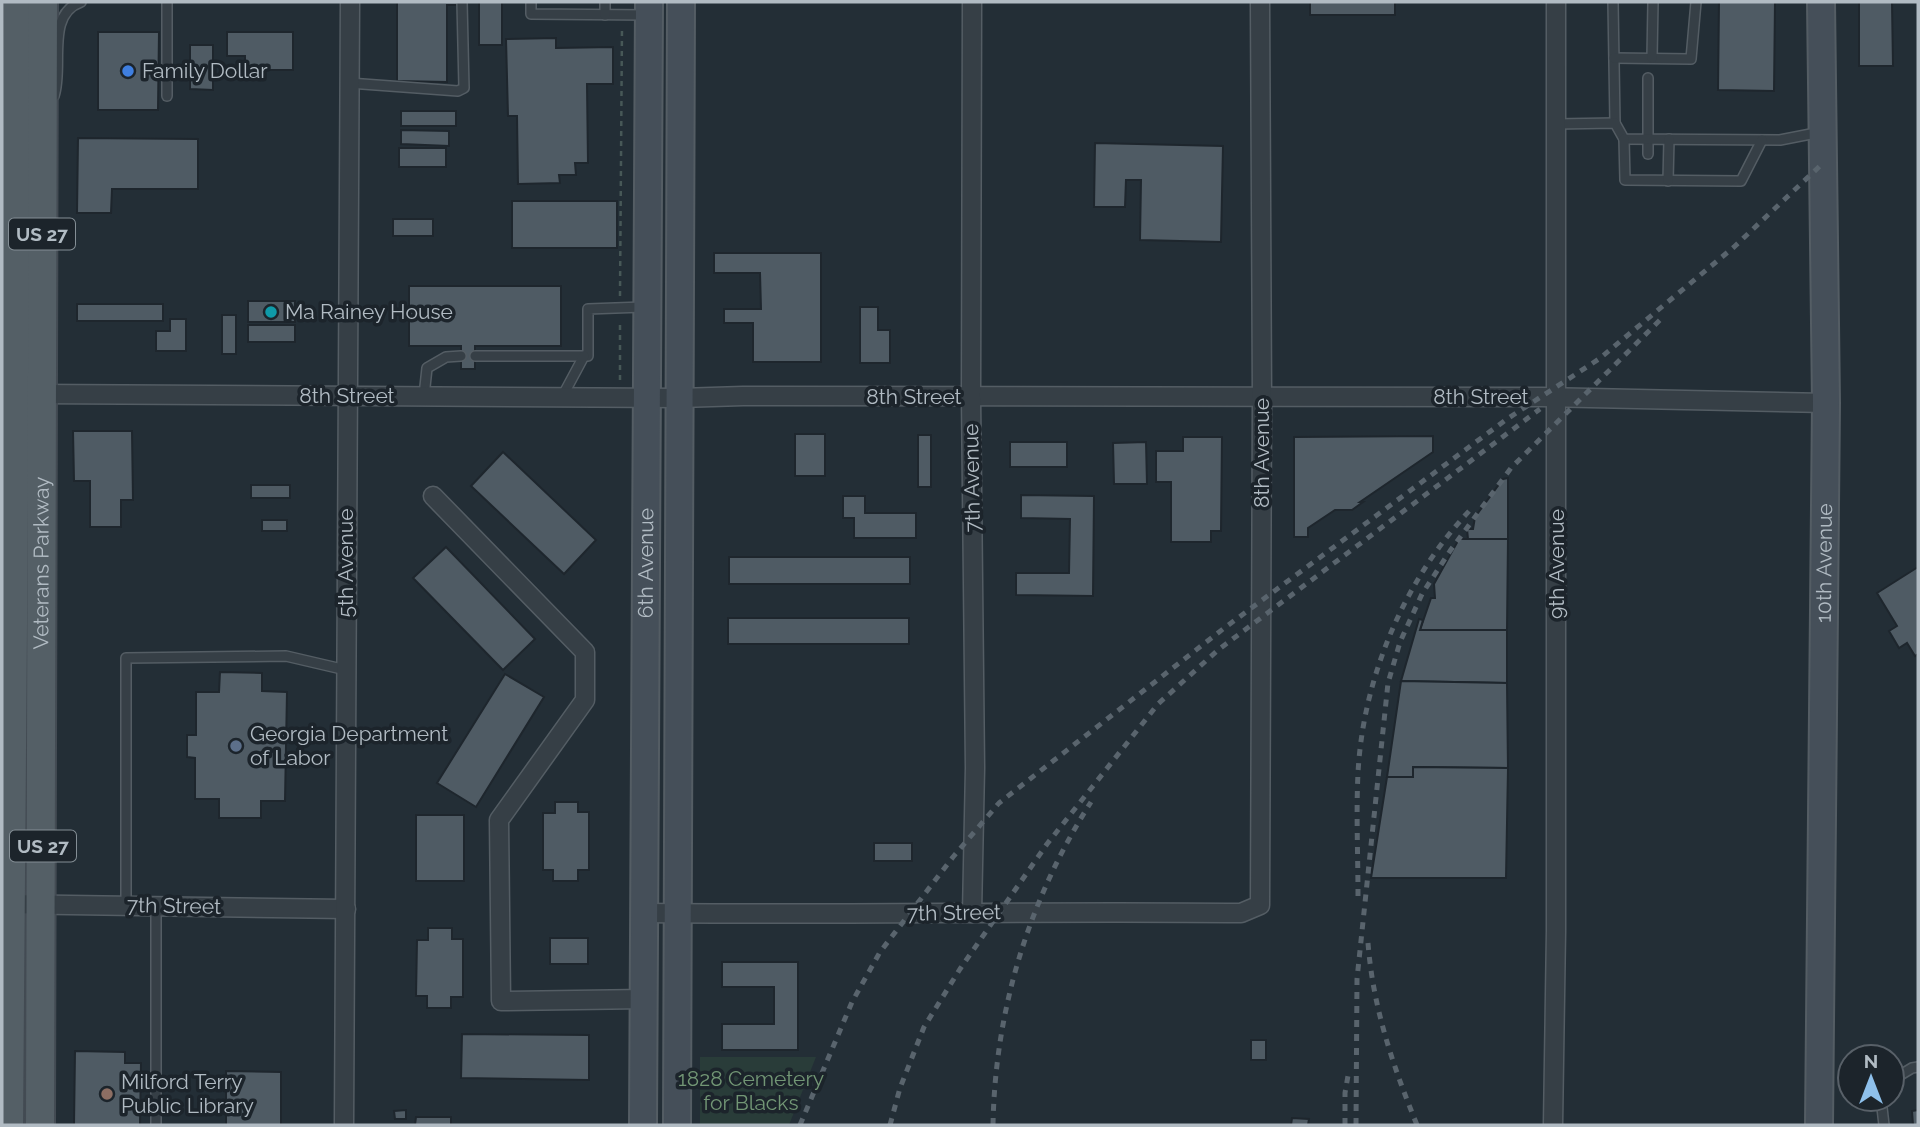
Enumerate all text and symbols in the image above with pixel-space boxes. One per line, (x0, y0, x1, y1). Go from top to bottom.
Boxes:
place label: Family Dollar (142, 58, 268, 83)
marker: Family Dollar (120, 63, 136, 79)
road number: US 27 (9, 218, 75, 250)
place label: Ma Rainey House (285, 299, 453, 324)
marker: Ma Rainey House (263, 304, 279, 320)
street label: 8th Street (299, 383, 395, 408)
street label: 8th Street (866, 384, 962, 409)
street label: 8th Street (1433, 384, 1529, 409)
street label: 8th Avenue (1249, 398, 1274, 508)
street label: 7th Avenue (958, 423, 985, 533)
street label: Veterans Parkway (28, 476, 54, 650)
street label: 10th Avenue (1811, 503, 1837, 623)
street label: 5th Avenue (333, 508, 358, 618)
street label: 6th Avenue (633, 508, 658, 618)
street label: 9th Avenue (1544, 509, 1569, 619)
place label: Georgia Department of Labor (250, 721, 448, 770)
marker: Georgia Department of Labor (228, 738, 244, 754)
road number: US 27 (10, 831, 76, 862)
street label: 7th Street (127, 892, 221, 919)
street label: 7th Street (907, 899, 1001, 926)
north arrow (1836, 1043, 1906, 1113)
text: N (1864, 1050, 1878, 1072)
park label: 1828 Cemetery for Blacks (678, 1066, 824, 1115)
place label: Milford Terry Public Library (121, 1069, 254, 1118)
marker: Milford Terry Public Library (99, 1086, 115, 1102)

